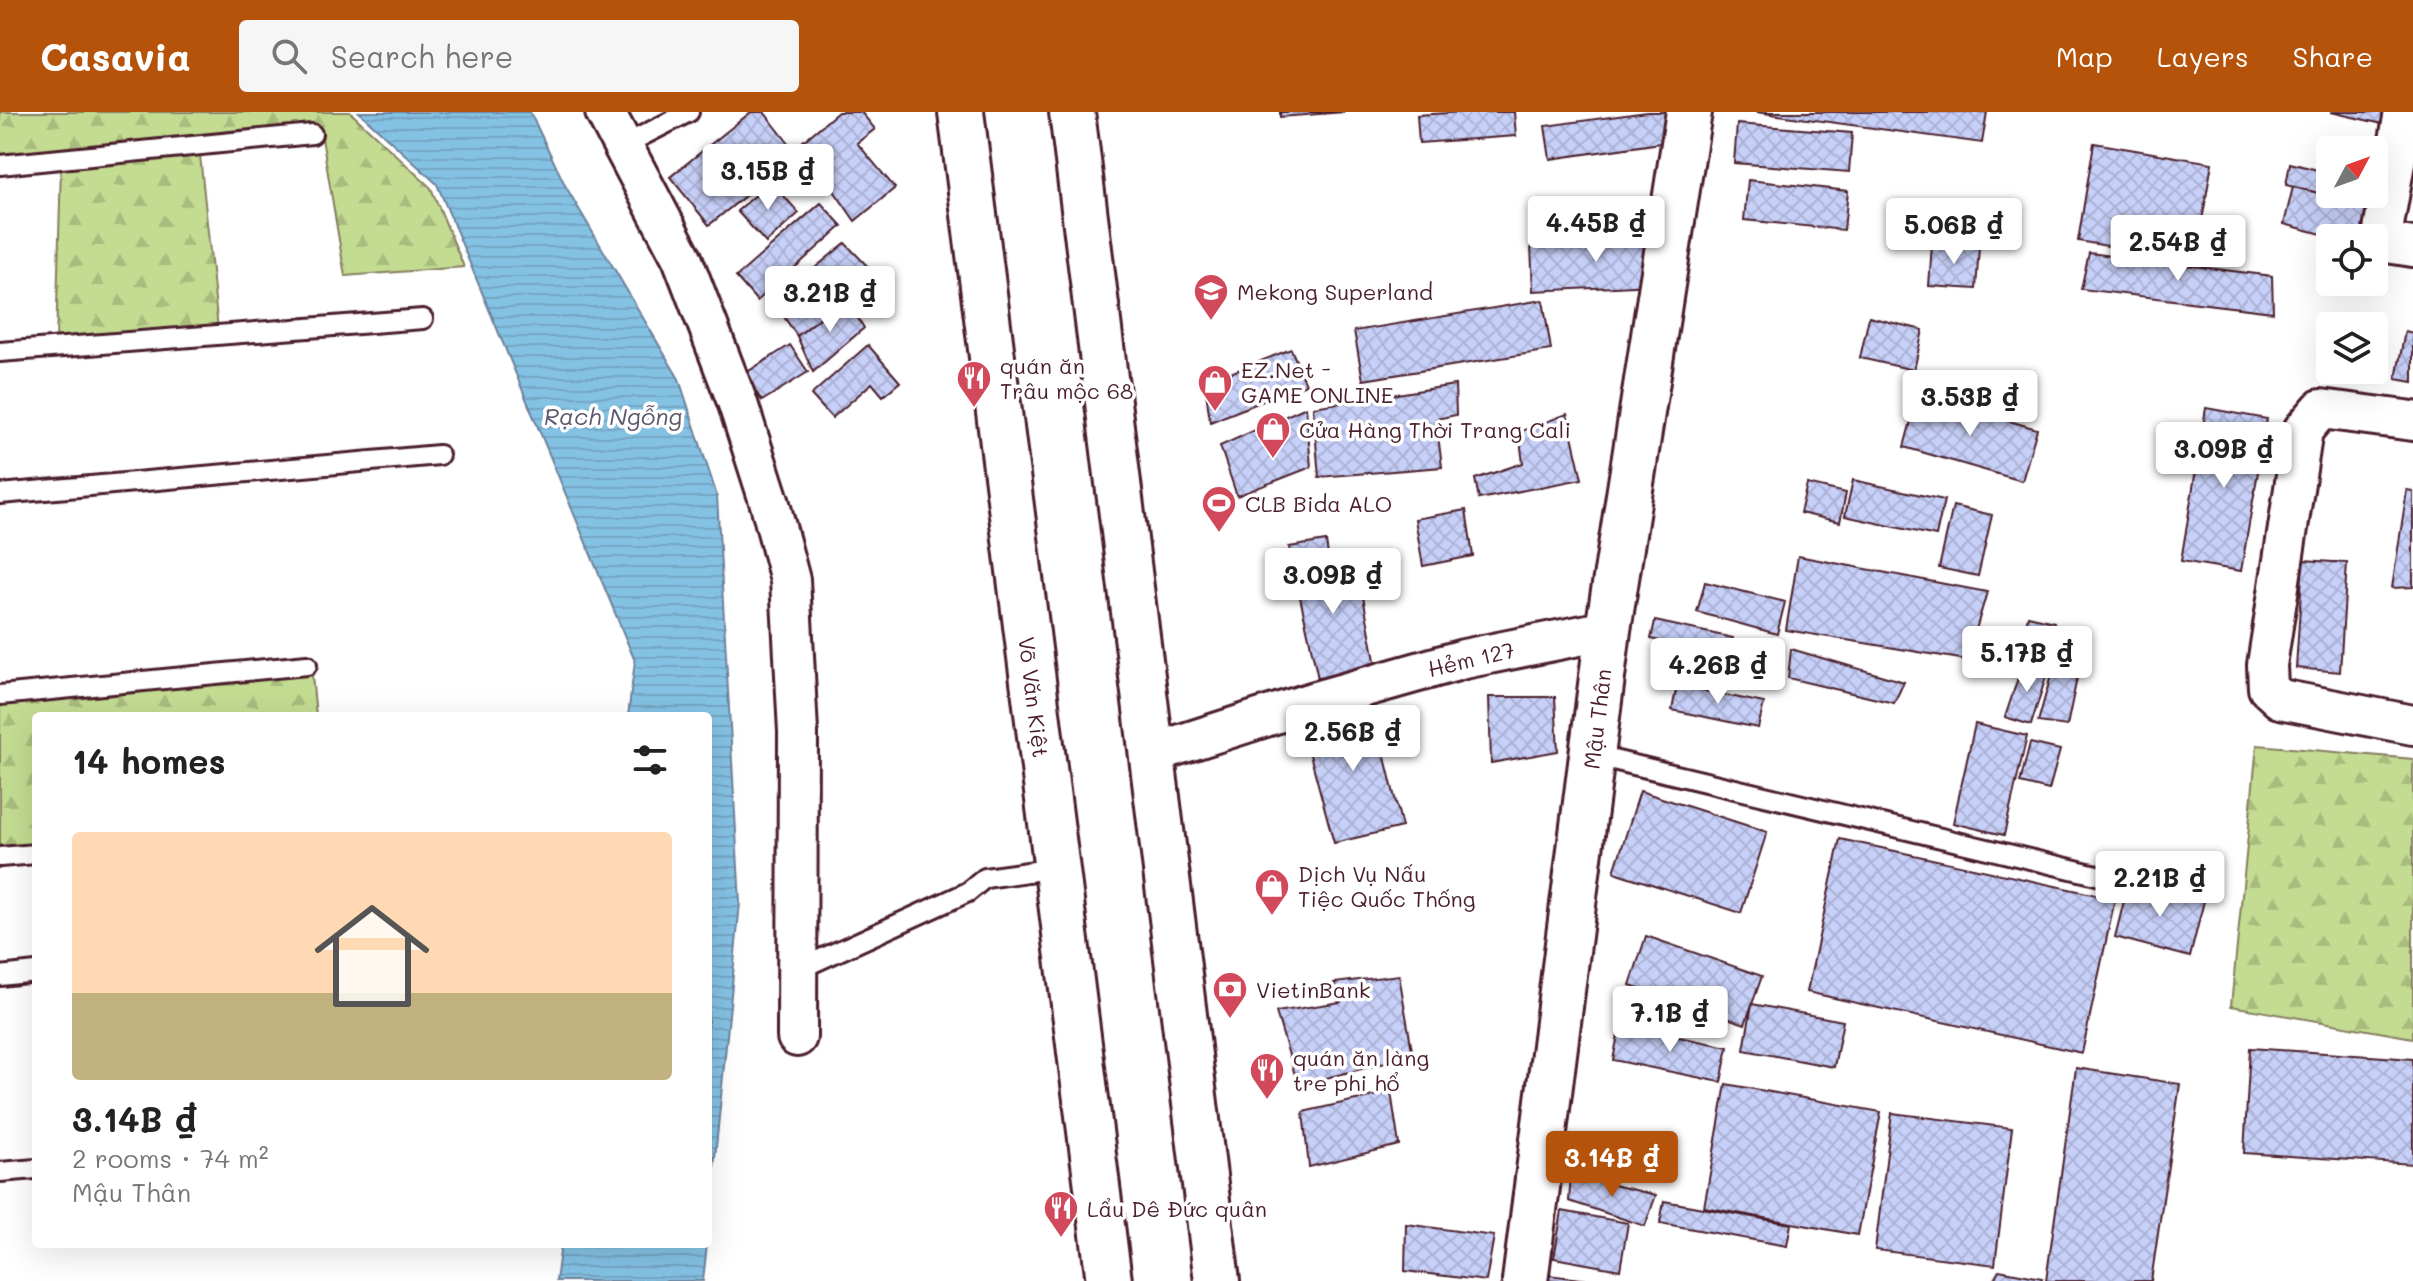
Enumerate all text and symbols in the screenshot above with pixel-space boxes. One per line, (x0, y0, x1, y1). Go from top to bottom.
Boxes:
search box (239, 20, 799, 92)
text: Casavia (40, 31, 191, 81)
icon: search (267, 34, 311, 78)
text: Search here (331, 36, 513, 76)
text: Map (2056, 38, 2113, 74)
text: Layers (2157, 38, 2249, 74)
text: Share (2293, 38, 2373, 74)
north arrow (2316, 136, 2388, 208)
map controls (2316, 136, 2388, 384)
pin: 3.15B ₫ (694, 144, 842, 212)
text: 3.15B ₫ (721, 153, 815, 187)
pin: 4.45B ₫ (1522, 196, 1670, 264)
pin: 5.06B ₫ (1880, 198, 2028, 266)
text: 4.45B ₫ (1546, 205, 1646, 239)
text: 5.06B ₫ (1904, 207, 2004, 241)
pin: 2.54B ₫ (2104, 215, 2252, 283)
text: 2.54B ₫ (2129, 224, 2227, 258)
button: locate (2316, 224, 2388, 296)
pin: 3.21B ₫ (756, 266, 904, 334)
school or university icon: Mekong Superland (1192, 272, 1230, 322)
text: 3.21B ₫ (783, 275, 877, 309)
place label: Mekong Superland (1237, 277, 1433, 306)
button: layers (2316, 312, 2388, 384)
place label: quán ăn Trâu mộc 68 (1000, 351, 1133, 405)
place label: EZ.Net - GAME ONLINE (1241, 355, 1393, 409)
restaurant icon: quán ăn Trâu mộc 68 (955, 359, 993, 409)
shop icon: EZ.Net - GAME ONLINE (1196, 363, 1234, 413)
pin: 3.53B ₫ (1896, 370, 2044, 438)
text: 3.53B ₫ (1921, 379, 2019, 413)
water label: Rạch Ngỗng (544, 400, 682, 431)
shop icon: Cửa Hàng Thời Trang Cali (1254, 410, 1292, 460)
place label: Cửa Hàng Thời Trang Cali (1299, 415, 1571, 444)
pin: 3.09B ₫ (2150, 422, 2298, 490)
text: 3.09B ₫ (2174, 431, 2274, 465)
sports icon: CLB Bida ALO (1200, 484, 1238, 534)
place label: CLB Bida ALO (1245, 489, 1392, 518)
pin: 3.09B ₫ (1259, 548, 1407, 616)
text: 3.09B ₫ (1283, 557, 1383, 591)
pin: 5.17B ₫ (1953, 626, 2101, 694)
street label: Võ Văn Kiệt (1012, 635, 1056, 759)
street label: Hẻm 127 (1425, 635, 1517, 683)
text: 5.17B ₫ (1980, 635, 2074, 669)
pin: 4.26B ₫ (1644, 638, 1792, 706)
text: 4.26B ₫ (1668, 647, 1768, 681)
street label: Mậu Thân (1576, 667, 1618, 771)
pin: 2.56B ₫ (1279, 705, 1427, 773)
text: 2.56B ₫ (1304, 714, 1402, 748)
text: 14 homes (72, 738, 226, 783)
icon: filters (628, 738, 672, 782)
pin: 2.21B ₫ (2086, 851, 2234, 919)
place label: Dịch Vụ Nấu Tiệc Quốc Thống (1298, 859, 1475, 913)
text: 2.21B ₫ (2113, 860, 2207, 894)
shop icon: Dịch Vụ Nấu Tiệc Quốc Thống (1253, 867, 1291, 917)
icon: home (300, 884, 444, 1028)
bank icon: VietinBank (1211, 970, 1249, 1020)
place label: VietinBank (1256, 975, 1370, 1004)
pin: 7.1B ₫ (1605, 986, 1735, 1054)
text: 7.1B ₫ (1631, 995, 1709, 1029)
place label: quán ăn làng tre phi hổ (1293, 1043, 1429, 1097)
restaurant icon: quán ăn làng tre phi hổ (1248, 1051, 1286, 1101)
text: 3.14B ₫ (72, 1096, 198, 1141)
pin: 3.14B ₫ (1538, 1131, 1686, 1199)
text: 3.14B ₫ (1564, 1140, 1660, 1174)
text: 2 rooms · 74 m² (72, 1141, 269, 1175)
text: Mậu Thân (72, 1175, 191, 1209)
restaurant icon: Lẩu Dê Đức quân (1042, 1189, 1080, 1239)
place label: Lẩu Dê Đức quân (1087, 1194, 1267, 1223)

